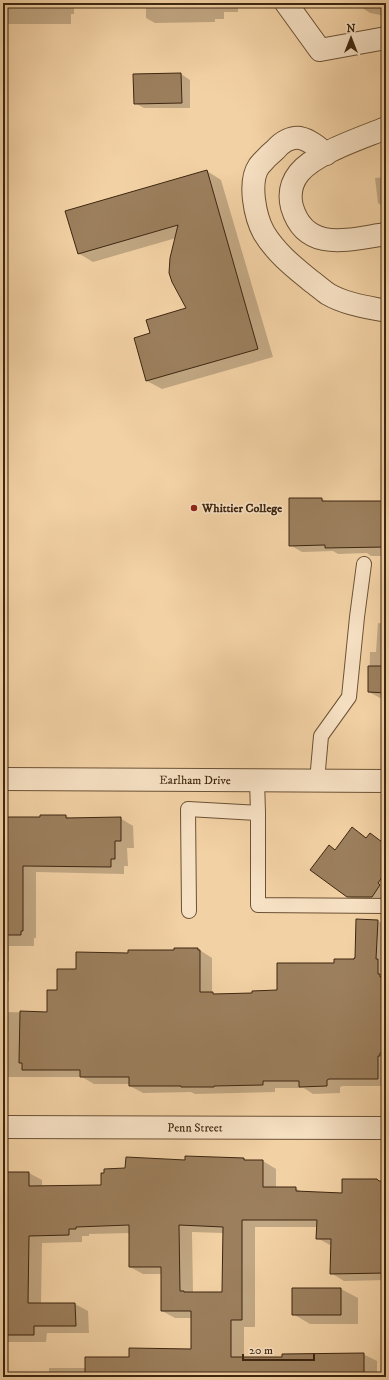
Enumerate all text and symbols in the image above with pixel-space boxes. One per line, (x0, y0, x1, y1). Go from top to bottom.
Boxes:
north arrow (331, 18, 371, 58)
text: N (346, 22, 356, 36)
place label: Whittier College (201, 501, 282, 516)
marker: Whittier College (189, 503, 199, 513)
street label: Earlham Drive (159, 773, 231, 788)
street label: Penn Street (167, 1120, 223, 1136)
scale bar (243, 1336, 314, 1362)
text: 20 m (249, 1343, 273, 1358)

